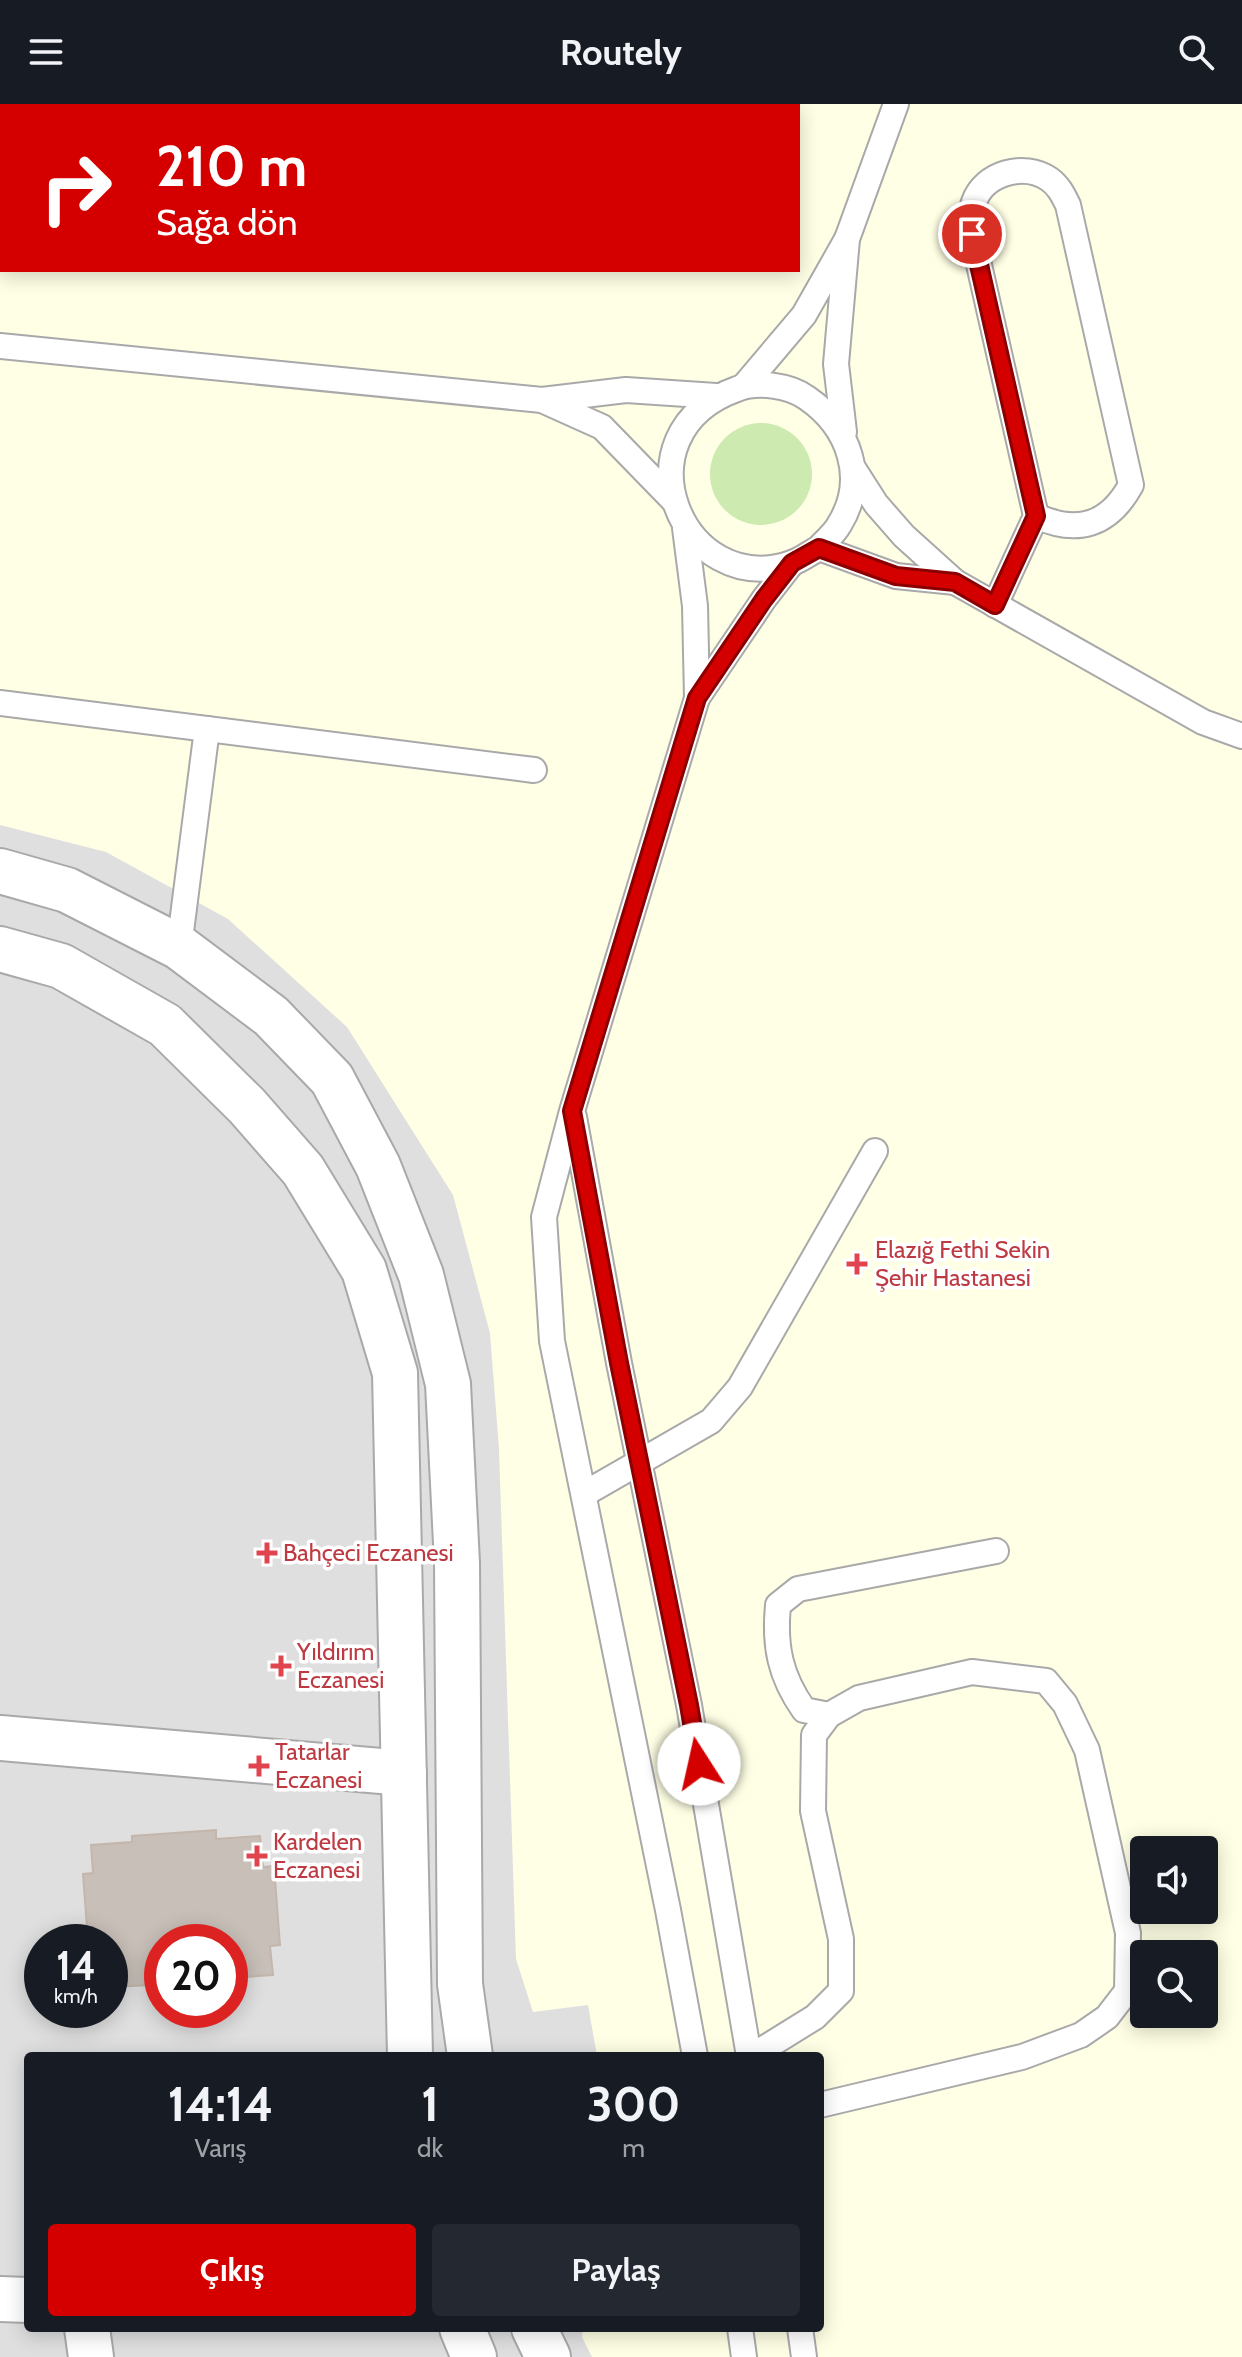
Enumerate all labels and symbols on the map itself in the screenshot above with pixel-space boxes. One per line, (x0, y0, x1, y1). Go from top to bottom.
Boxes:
pin (938, 200, 1006, 268)
place label: Elazığ Fethi Sekin Şehir Hastanesi (875, 1235, 1050, 1292)
marker: Elazığ Fethi Sekin Şehir Hastanesi (846, 1253, 868, 1275)
place label: Bahçeci Eczanesi (283, 1538, 454, 1567)
marker: Bahçeci Eczanesi (258, 1544, 276, 1562)
place label: Yıldırım Eczanesi (296, 1637, 384, 1694)
marker: Yıldırım Eczanesi (272, 1657, 290, 1675)
position arrow (657, 1722, 741, 1806)
place label: Tatarlar Eczanesi (275, 1737, 362, 1794)
marker: Tatarlar Eczanesi (250, 1757, 268, 1775)
place label: Kardelen Eczanesi (273, 1827, 362, 1884)
marker: Kardelen Eczanesi (248, 1847, 266, 1865)
speed limit sign: 20 (144, 1924, 248, 2028)

